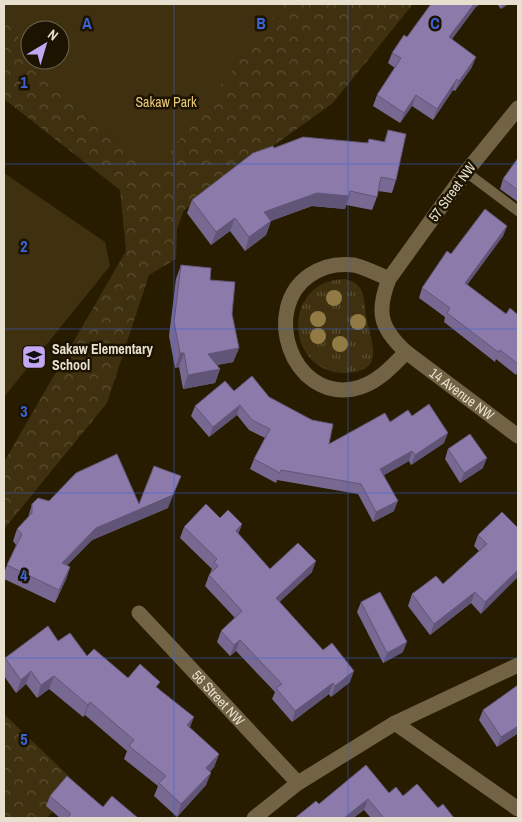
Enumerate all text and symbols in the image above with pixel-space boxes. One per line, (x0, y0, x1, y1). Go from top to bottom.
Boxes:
text: A (82, 12, 92, 34)
text: B (256, 12, 266, 34)
text: C (430, 12, 440, 34)
north arrow (20, 20, 70, 70)
text: N (44, 25, 62, 44)
text: 1 (20, 71, 28, 93)
park label: Sakaw Park (135, 93, 197, 111)
street label: 57 Street NW (424, 159, 480, 225)
text: 2 (20, 235, 28, 257)
place label: Sakaw Elementary School (52, 340, 153, 374)
school or university icon: Sakaw Elementary School (21, 344, 47, 370)
street label: 14 Avenue NW (426, 364, 498, 424)
text: 3 (20, 400, 28, 422)
text: 4 (20, 564, 28, 586)
street label: 56 Street NW (188, 666, 248, 729)
text: 5 (20, 728, 28, 750)

